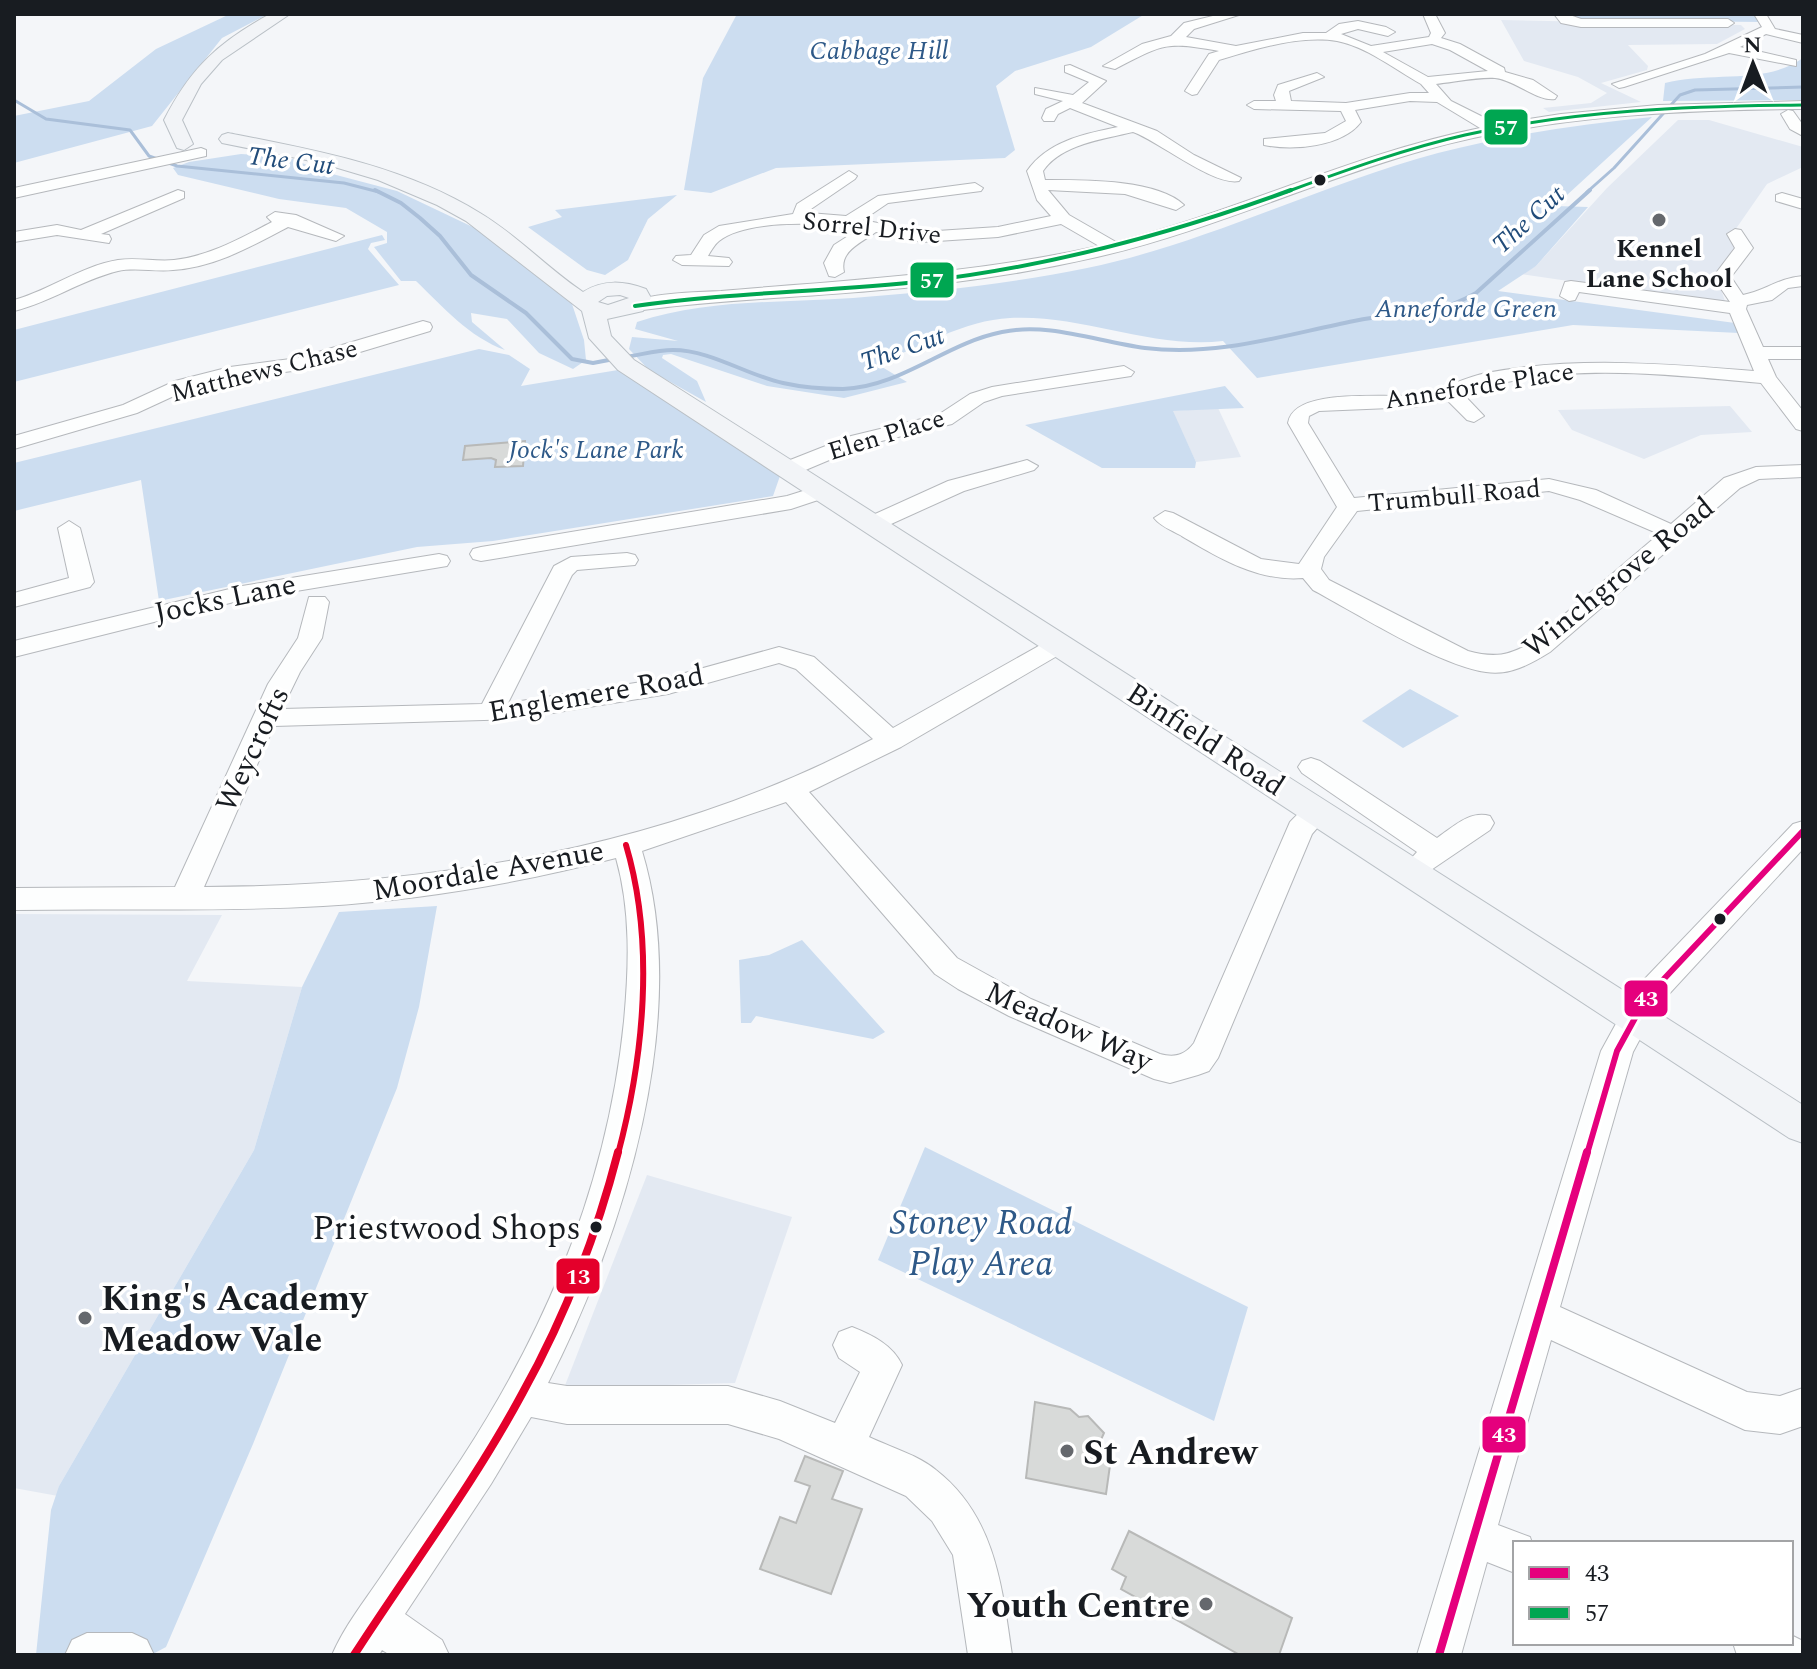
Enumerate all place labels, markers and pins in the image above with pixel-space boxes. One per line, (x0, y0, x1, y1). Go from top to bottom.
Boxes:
unlabelled marker (1312, 172, 1328, 188)
marker: Kennel Lane School (1650, 211, 1668, 229)
place label: Kennel Lane School (1586, 229, 1732, 299)
unlabelled marker (1712, 911, 1728, 927)
place label: Priestwood Shops (312, 1203, 581, 1255)
marker: Priestwood Shops (588, 1219, 604, 1235)
place label: King's Academy Meadow Vale (101, 1272, 369, 1368)
marker: King's Academy Meadow Vale (76, 1309, 94, 1327)
place label: St Andrew (1083, 1426, 1259, 1481)
marker: St Andrew (1058, 1442, 1076, 1460)
place label: Youth Centre (966, 1579, 1190, 1634)
marker: Youth Centre (1197, 1595, 1215, 1613)

